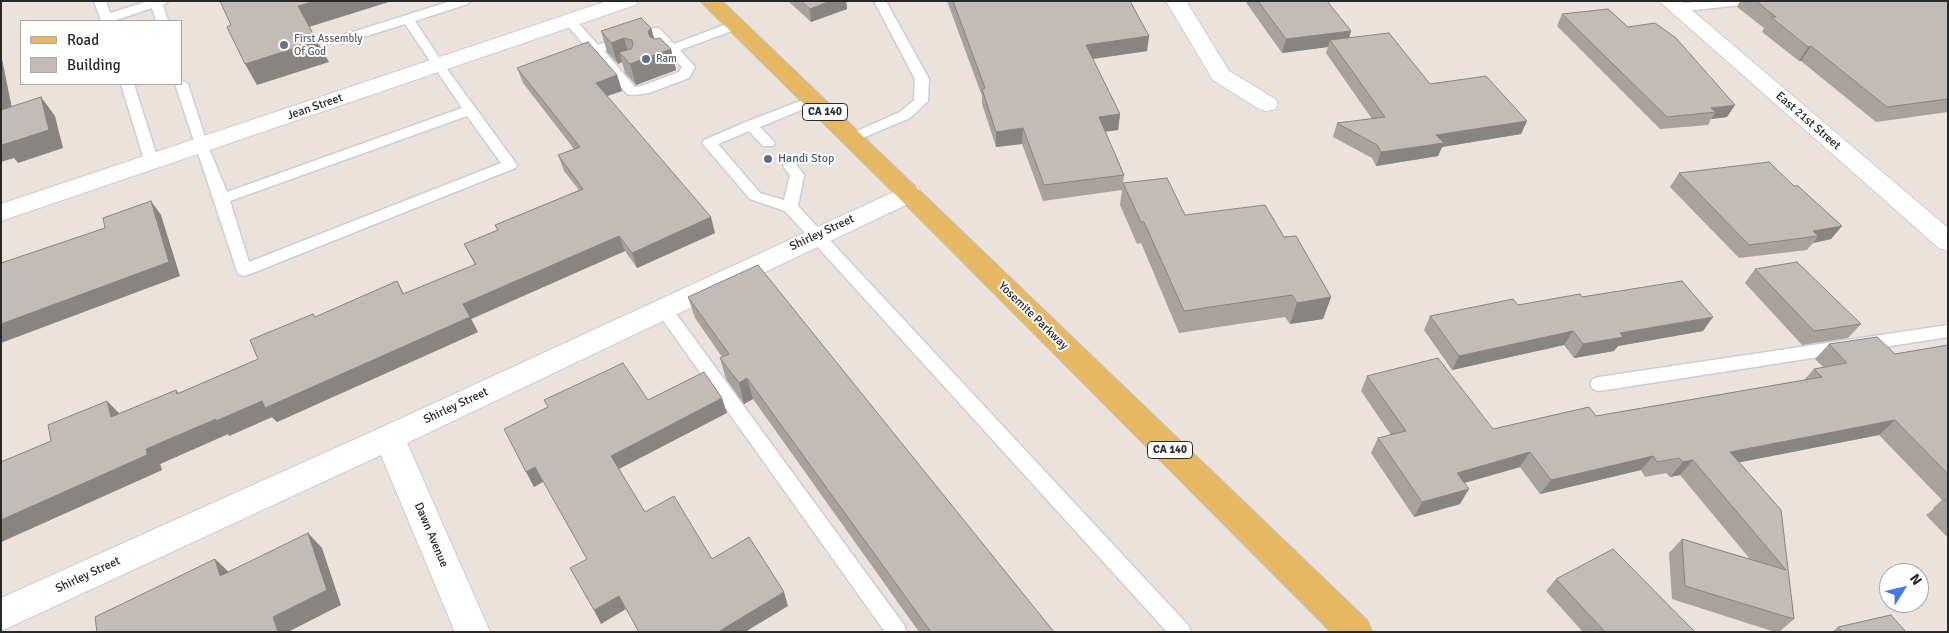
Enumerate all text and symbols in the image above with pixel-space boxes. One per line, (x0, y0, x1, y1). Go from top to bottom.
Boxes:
legend (20, 20, 182, 85)
text: Road (67, 31, 99, 49)
place label: First Assembly Of God (294, 32, 363, 58)
marker: First Assembly Of God (278, 39, 290, 51)
place label: Ram (656, 52, 677, 66)
marker: Ram (640, 53, 652, 65)
text: Building (67, 56, 121, 74)
street label: East 21st Street (1773, 89, 1843, 153)
street label: Jean Street (285, 91, 345, 123)
road number: CA 140 (802, 104, 848, 120)
place label: Handi Stop (778, 152, 834, 166)
marker: Handi Stop (762, 153, 774, 165)
street label: Shirley Street (787, 212, 857, 254)
street label: Yosemite Parkway (995, 279, 1071, 353)
street label: Shirley Street (421, 385, 491, 427)
road number: CA 140 (1148, 442, 1192, 458)
street label: Dawn Avenue (411, 500, 451, 570)
street label: Shirley Street (53, 554, 123, 596)
north arrow (1879, 563, 1929, 613)
text: N (1906, 571, 1925, 588)

